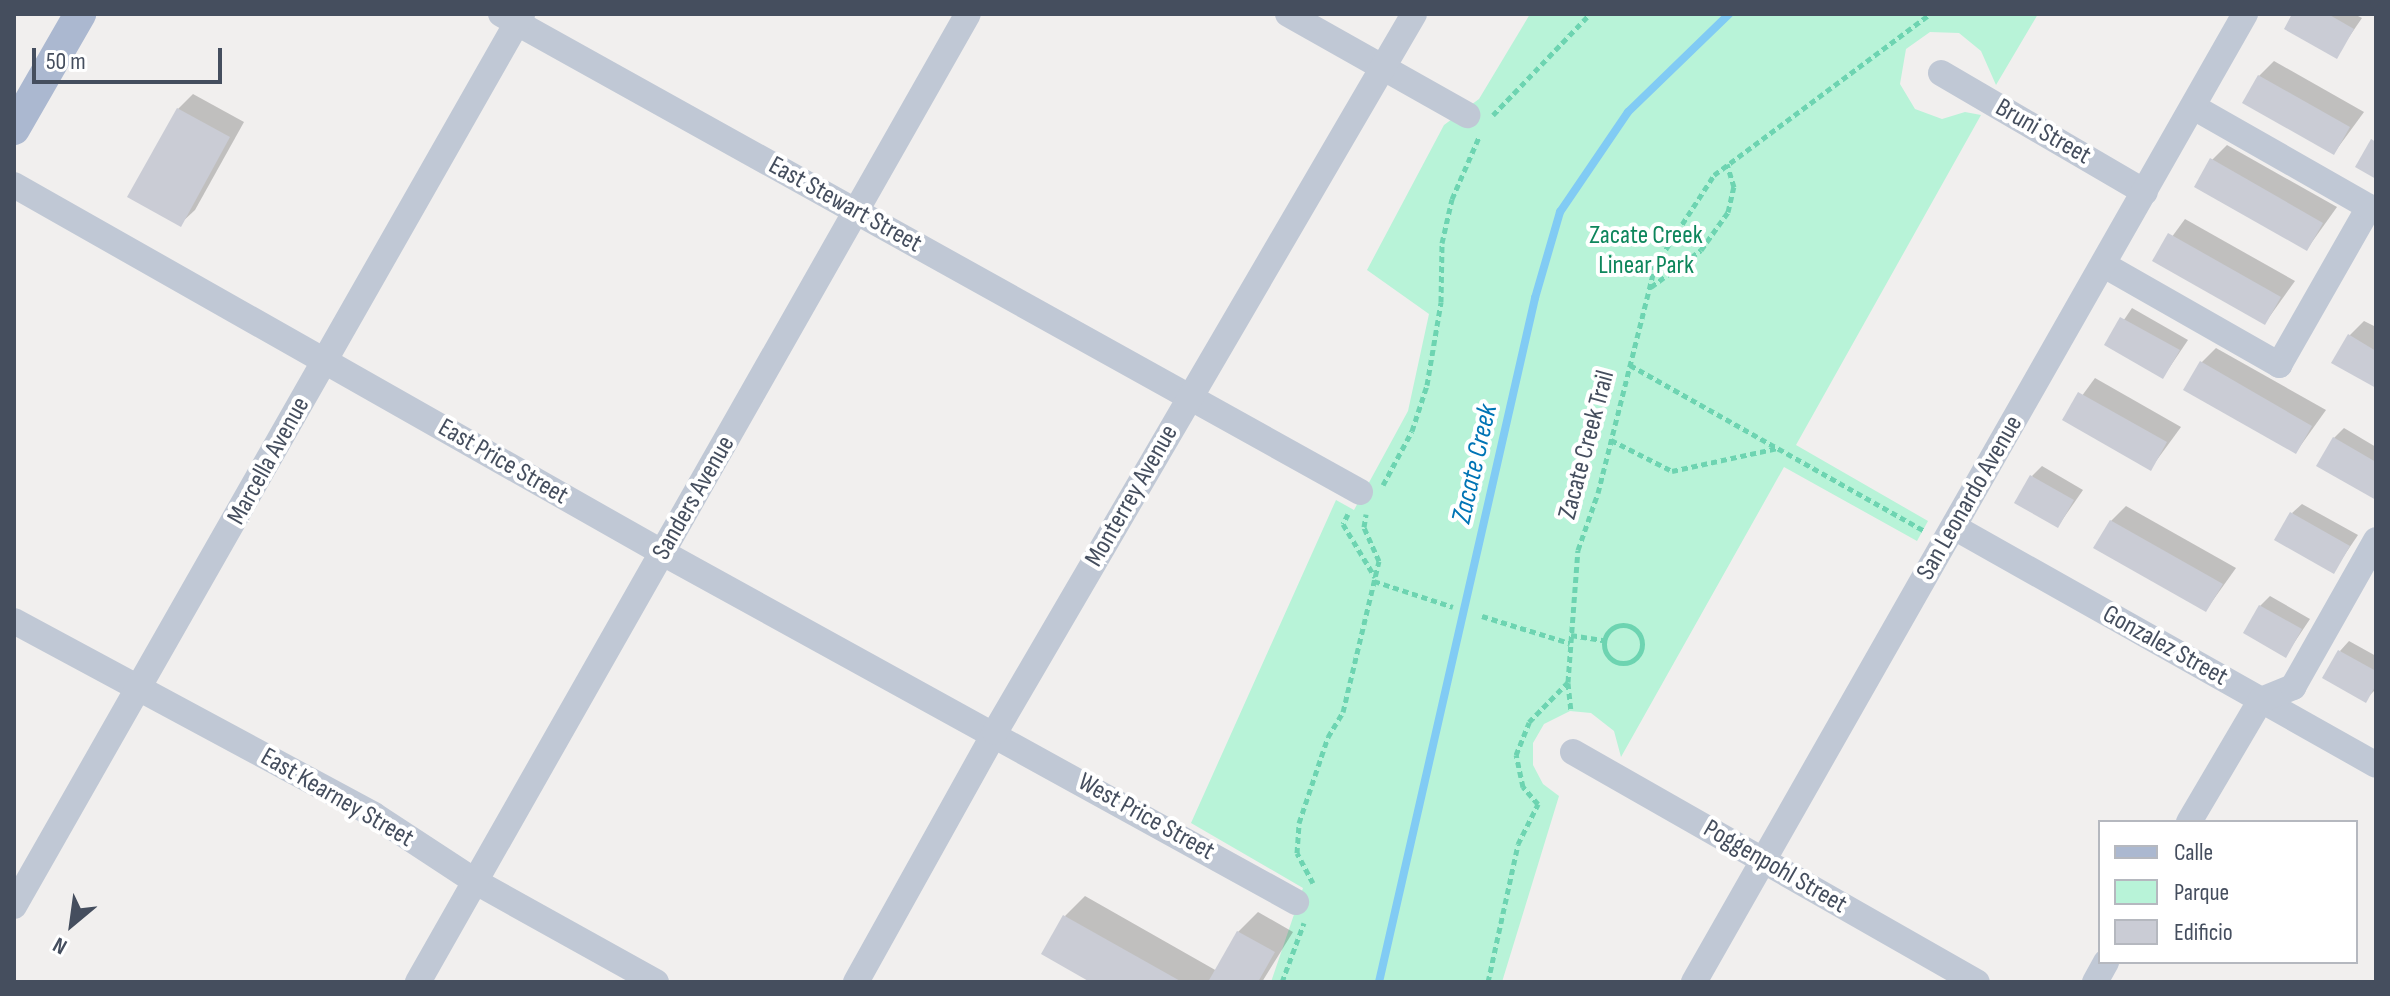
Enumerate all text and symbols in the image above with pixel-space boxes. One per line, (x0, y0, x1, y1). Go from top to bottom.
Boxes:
scale bar (36, 32, 226, 82)
text: 50 m (46, 47, 86, 76)
street label: Bruni Street (1990, 92, 2096, 172)
street label: East Stewart Street (763, 150, 927, 260)
park label: Zacate Creek Linear Park (1589, 220, 1703, 282)
street label: Zacate Creek Trail (1552, 367, 1622, 523)
street label: Marcella Avenue (221, 392, 317, 530)
water label: Zacate Creek (1445, 401, 1505, 527)
street label: San Leonardo Avenue (1910, 410, 2030, 586)
street label: East Price Street (433, 412, 573, 512)
street label: Monterrey Avenue (1079, 420, 1185, 572)
street label: Sanders Avenue (646, 431, 742, 565)
street label: Gonzalez Street (2097, 599, 2233, 693)
street label: East Kearney Street (255, 742, 419, 854)
street label: West Price Street (1072, 767, 1220, 867)
street label: Poggenpohl Street (1698, 813, 1852, 921)
legend (2098, 820, 2358, 964)
text: Calle (2174, 838, 2213, 867)
text: Parque (2174, 878, 2229, 907)
north arrow (32, 884, 112, 964)
text: Edificio (2174, 918, 2233, 947)
text: N (48, 931, 72, 960)

